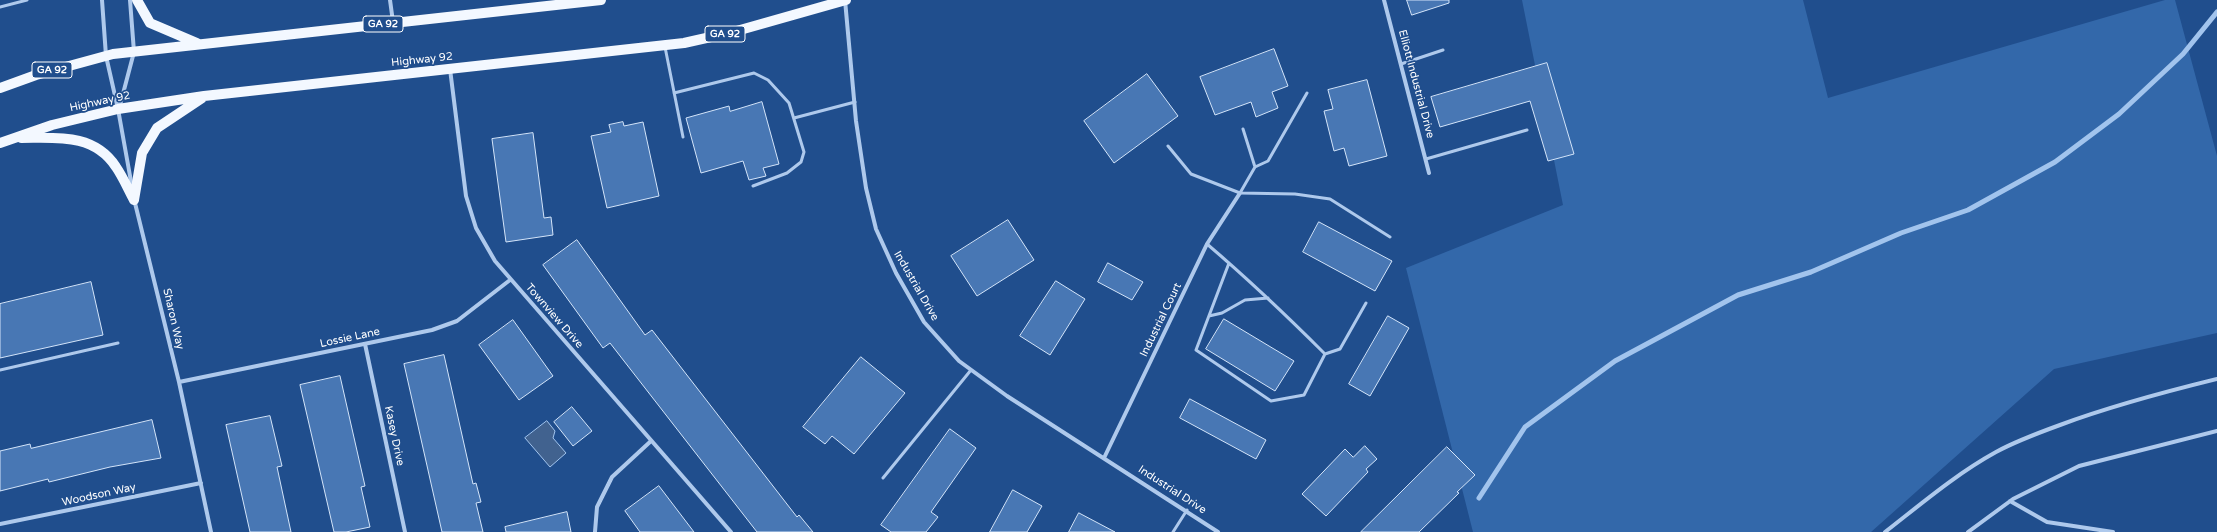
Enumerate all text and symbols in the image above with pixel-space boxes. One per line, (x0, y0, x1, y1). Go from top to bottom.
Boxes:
road number: GA 92 (363, 16, 403, 32)
road number: GA 92 (705, 26, 745, 42)
street label: Elliott Industrial Drive (1395, 28, 1437, 140)
street label: Highway 92 (391, 50, 453, 70)
road number: GA 92 (32, 62, 72, 78)
street label: Highway 92 (68, 89, 132, 115)
street label: Industrial Drive (891, 249, 941, 323)
street label: Townview Drive (522, 281, 586, 351)
street label: Industrial Court (1137, 281, 1185, 359)
street label: Sharon Way (160, 287, 186, 351)
street label: Lossie Lane (319, 325, 381, 351)
street label: Kasey Drive (381, 405, 407, 467)
street label: Industrial Drive (1135, 463, 1209, 517)
street label: Woodson Way (61, 481, 137, 509)

